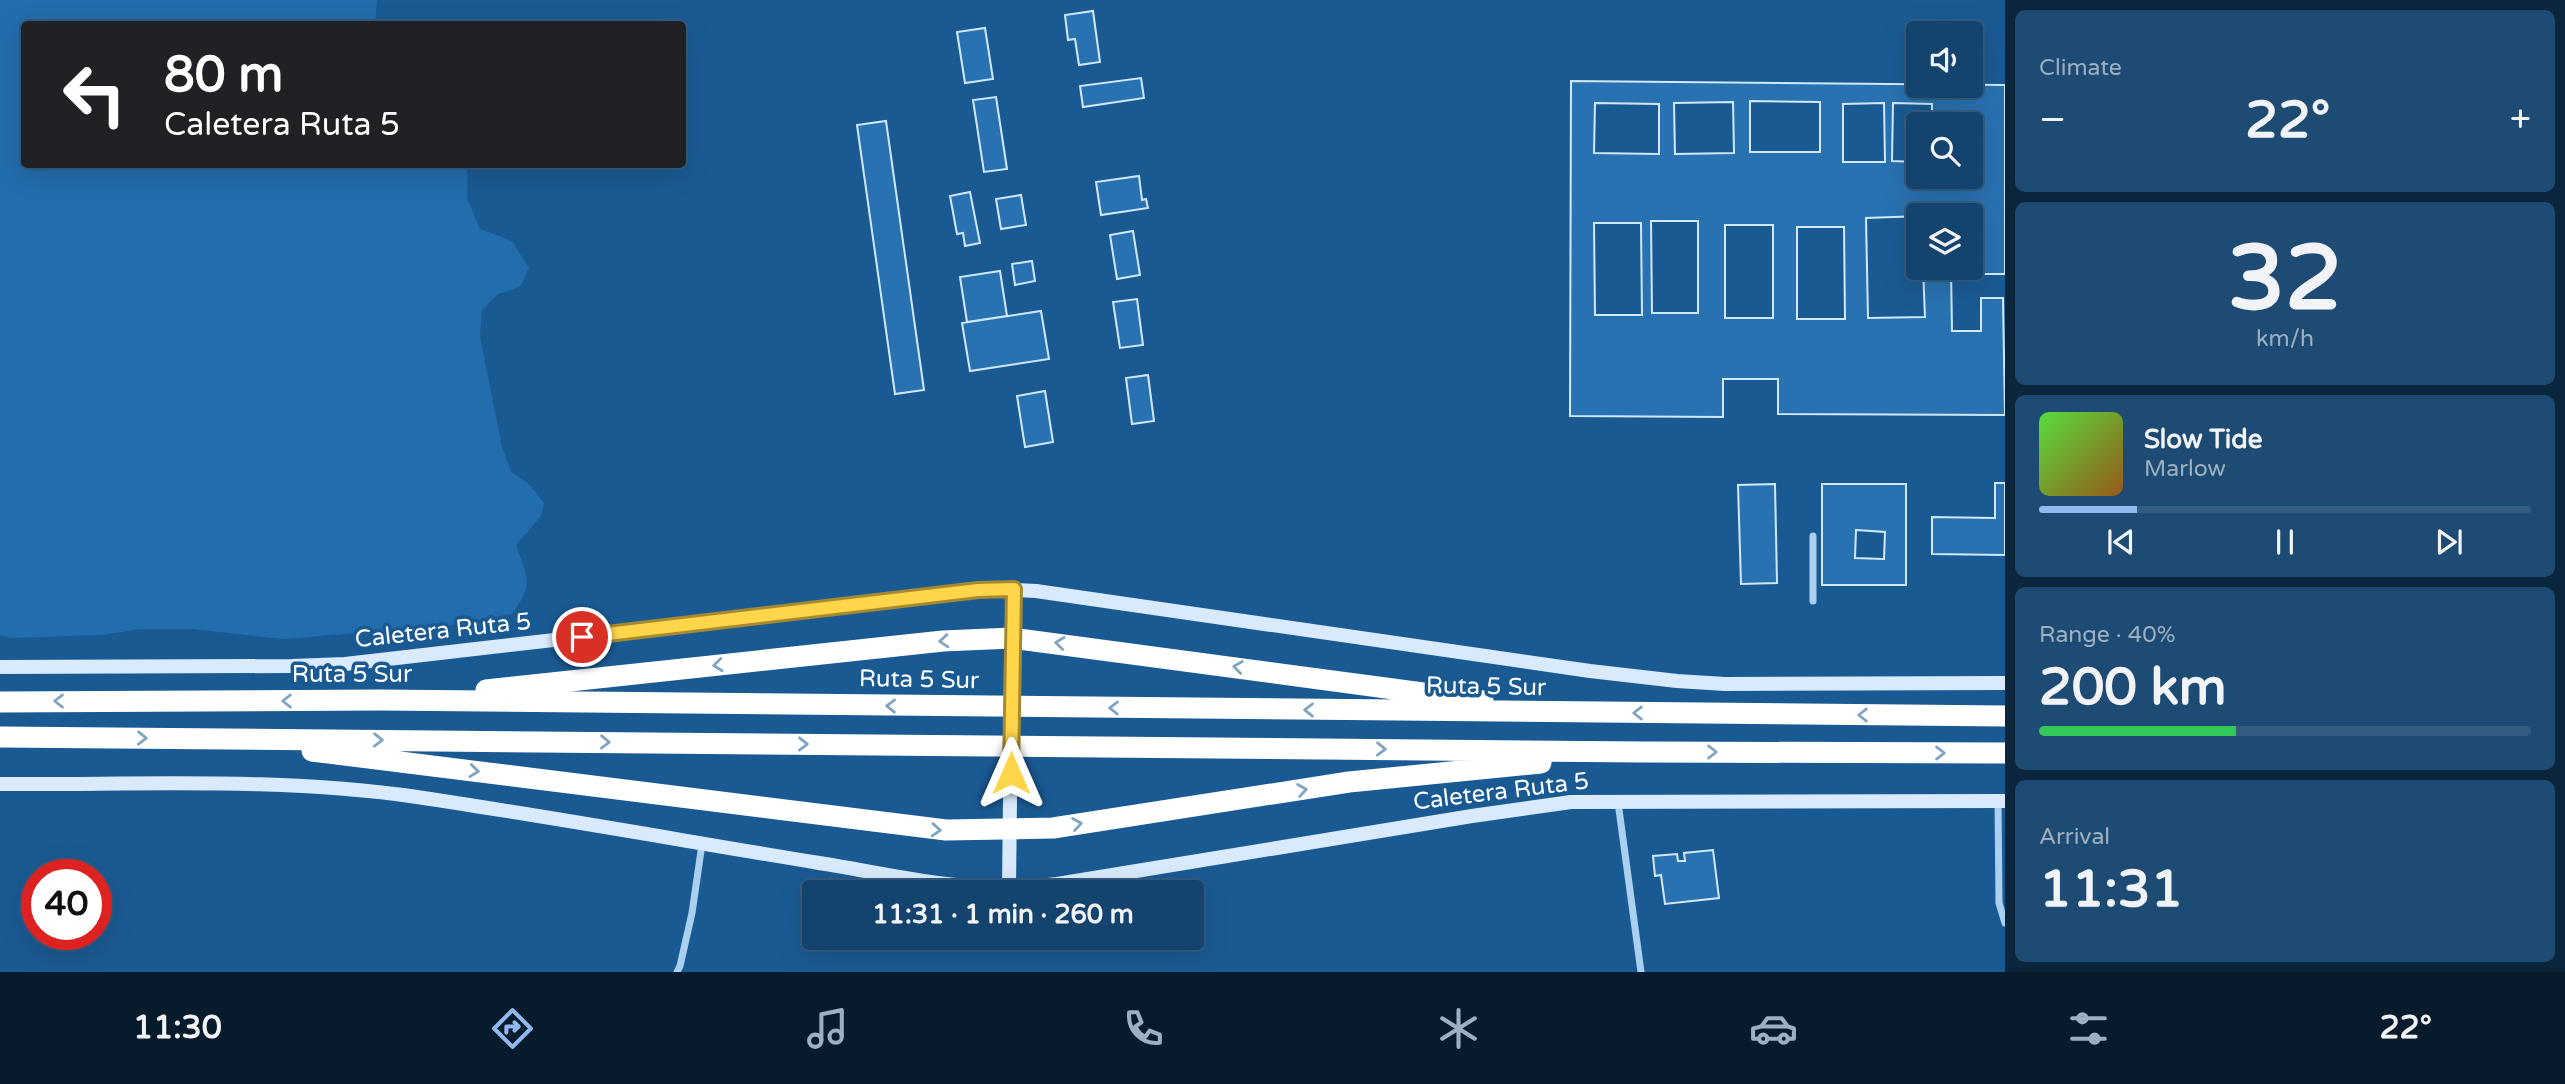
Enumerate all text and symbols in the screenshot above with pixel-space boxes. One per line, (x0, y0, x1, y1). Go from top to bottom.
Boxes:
map controls (1906, 21, 1983, 280)
button: sound (1906, 21, 1983, 98)
text: 80 m (164, 46, 283, 105)
icon: left (49, 49, 140, 140)
text: Climate (2039, 54, 2122, 82)
text: 22° (2245, 89, 2330, 152)
text: − (2039, 97, 2066, 143)
text: + (2510, 97, 2531, 143)
text: Caletera Ruta 5 (164, 106, 400, 144)
button: search (1906, 112, 1983, 189)
button: layers (1906, 203, 1983, 280)
text: 32 (2228, 224, 2342, 334)
text: km/h (2256, 325, 2314, 353)
text: Slow Tide (2144, 424, 2262, 455)
text: Marlow (2144, 455, 2226, 483)
icon: previous (2102, 523, 2140, 561)
icon: pause (2266, 523, 2304, 561)
icon: next (2430, 523, 2468, 561)
street label: Caletera Ruta 5 (354, 607, 533, 654)
pin (552, 607, 612, 667)
icon: arrive (563, 618, 601, 656)
text: Range · 40% (2039, 621, 2175, 649)
one-way arrow (938, 633, 949, 648)
one-way arrow (1054, 636, 1066, 651)
text: 200 km (2039, 656, 2227, 719)
one-way arrow (712, 657, 723, 672)
street label: Ruta 5 Sur (292, 660, 413, 689)
one-way arrow (1232, 660, 1244, 675)
street label: Ruta 5 Sur (859, 664, 980, 695)
street label: Ruta 5 Sur (1426, 671, 1547, 702)
one-way arrow (54, 693, 64, 709)
one-way arrow (281, 693, 292, 709)
one-way arrow (885, 698, 896, 713)
one-way arrow (1108, 700, 1119, 715)
one-way arrow (1303, 702, 1313, 718)
one-way arrow (1632, 705, 1643, 721)
one-way arrow (1858, 707, 1868, 723)
one-way arrow (137, 730, 147, 746)
one-way arrow (373, 732, 383, 748)
one-way arrow (600, 734, 611, 750)
one-way arrow (799, 736, 809, 752)
position arrow (974, 736, 1048, 810)
one-way arrow (1376, 742, 1387, 757)
one-way arrow (1708, 744, 1718, 760)
one-way arrow (1935, 745, 1946, 761)
one-way arrow (468, 763, 479, 778)
street label: Caletera Ruta 5 (1412, 766, 1591, 817)
one-way arrow (1296, 782, 1308, 797)
one-way arrow (1072, 817, 1083, 832)
one-way arrow (931, 822, 942, 837)
text: Arrival (2039, 823, 2110, 851)
text: 11:31 (2039, 858, 2183, 921)
speed limit sign: 40 (21, 859, 112, 950)
text: 11:31 · 1 min · 260 m (872, 899, 1134, 930)
icon: directions (488, 1004, 537, 1053)
icon: music (803, 1004, 852, 1053)
icon: phone (1119, 1004, 1168, 1053)
icon: climate (1434, 1004, 1483, 1053)
icon: car (1749, 1004, 1798, 1053)
icon: filters (2064, 1004, 2113, 1053)
text: 11:30 (133, 1009, 222, 1047)
text: 22° (2379, 1009, 2432, 1047)

